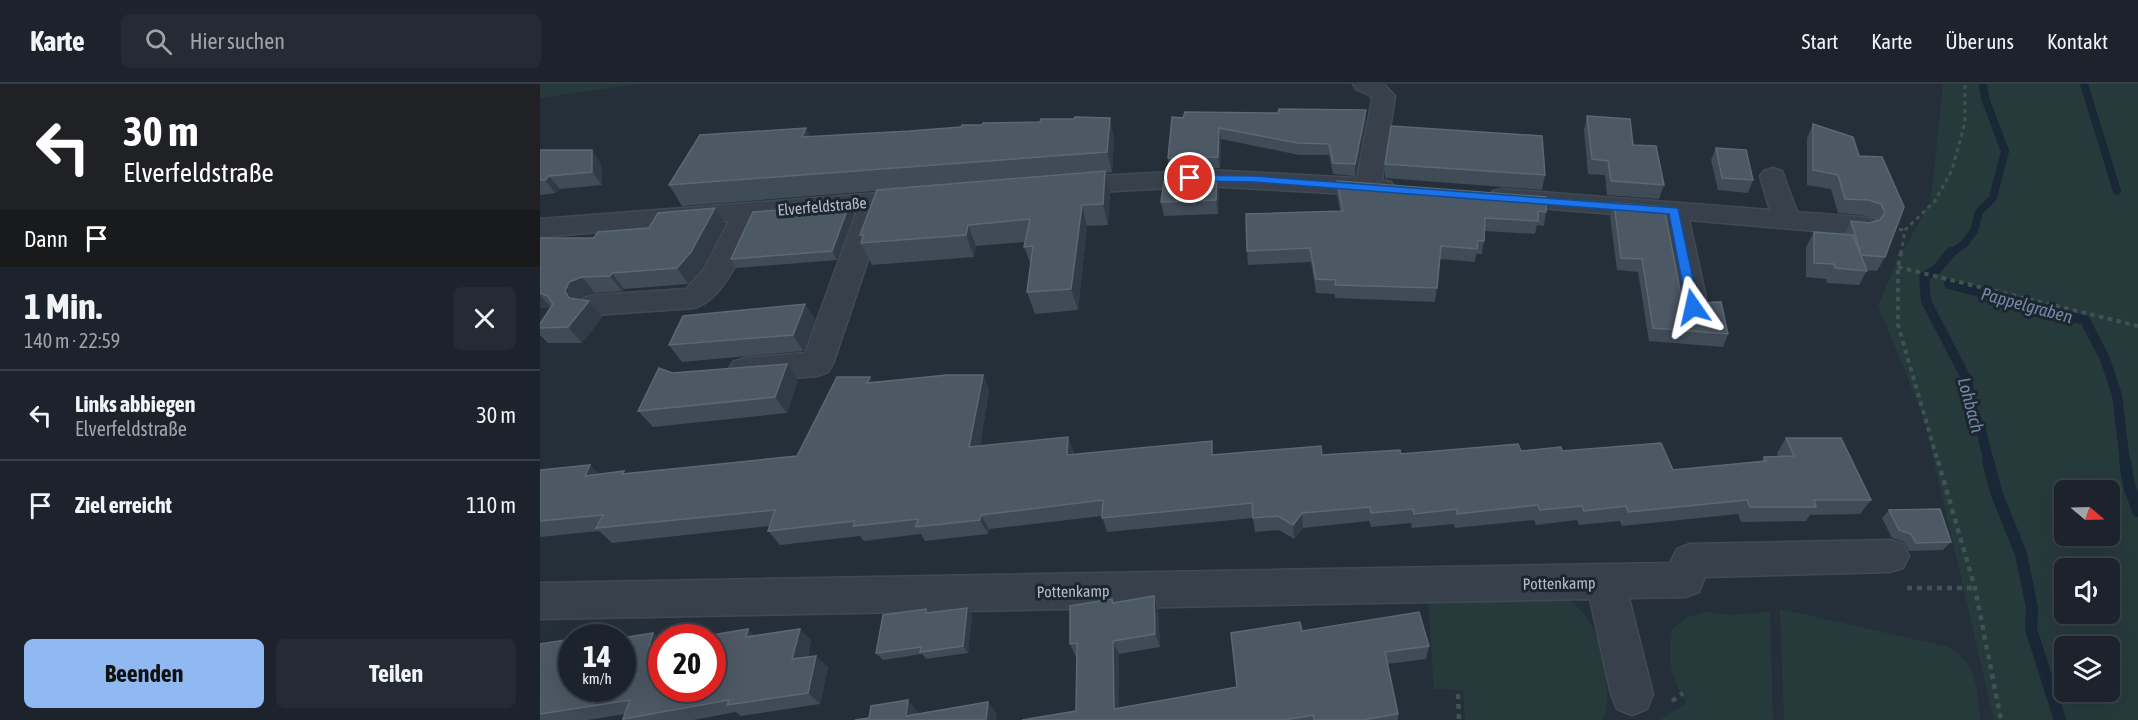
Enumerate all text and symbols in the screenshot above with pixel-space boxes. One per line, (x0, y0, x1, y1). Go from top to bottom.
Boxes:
search box (121, 14, 541, 68)
text: Karte (30, 25, 85, 57)
icon: search (142, 25, 175, 58)
text: Hier suchen (190, 28, 285, 54)
text: Start (1802, 29, 1838, 53)
text: Karte (1871, 29, 1912, 53)
text: Über uns (1945, 29, 2014, 53)
text: Kontakt (2047, 29, 2108, 53)
text: 30 m (123, 107, 198, 155)
icon: left (24, 108, 102, 186)
pin (1164, 152, 1215, 203)
text: Elverfeldstraße (123, 157, 274, 188)
icon: arrive (1173, 161, 1206, 194)
street label: Elverfeldstraße (777, 193, 867, 219)
icon: arrive (80, 222, 113, 255)
text: Dann (24, 226, 68, 252)
position arrow (1661, 275, 1725, 339)
water label: Pappelgraben (1979, 283, 2075, 327)
text: 1 Min. (24, 285, 102, 327)
button: close (453, 287, 516, 350)
text: 140 m · 22:59 (24, 329, 120, 352)
water label: Lohbach (1954, 375, 1989, 435)
text: Links abbiegen (75, 391, 196, 417)
icon: left (24, 399, 57, 432)
text: 30 m (476, 402, 516, 428)
text: Elverfeldstraße (75, 417, 187, 440)
north arrow (2054, 480, 2120, 546)
map controls (2054, 480, 2120, 702)
icon: arrive (24, 489, 57, 522)
text: Ziel erreicht (75, 492, 172, 518)
text: 110 m (466, 492, 516, 518)
button: sound (2054, 558, 2120, 624)
street label: Pottenkamp (1522, 573, 1596, 594)
street label: Pottenkamp (1036, 581, 1110, 602)
speed limit sign: 20 (648, 624, 726, 702)
button: layers (2054, 636, 2120, 702)
button: Beenden (24, 639, 264, 708)
button: Teilen (276, 639, 516, 708)
text: 14 (583, 639, 611, 673)
text: km/h (582, 670, 612, 687)

